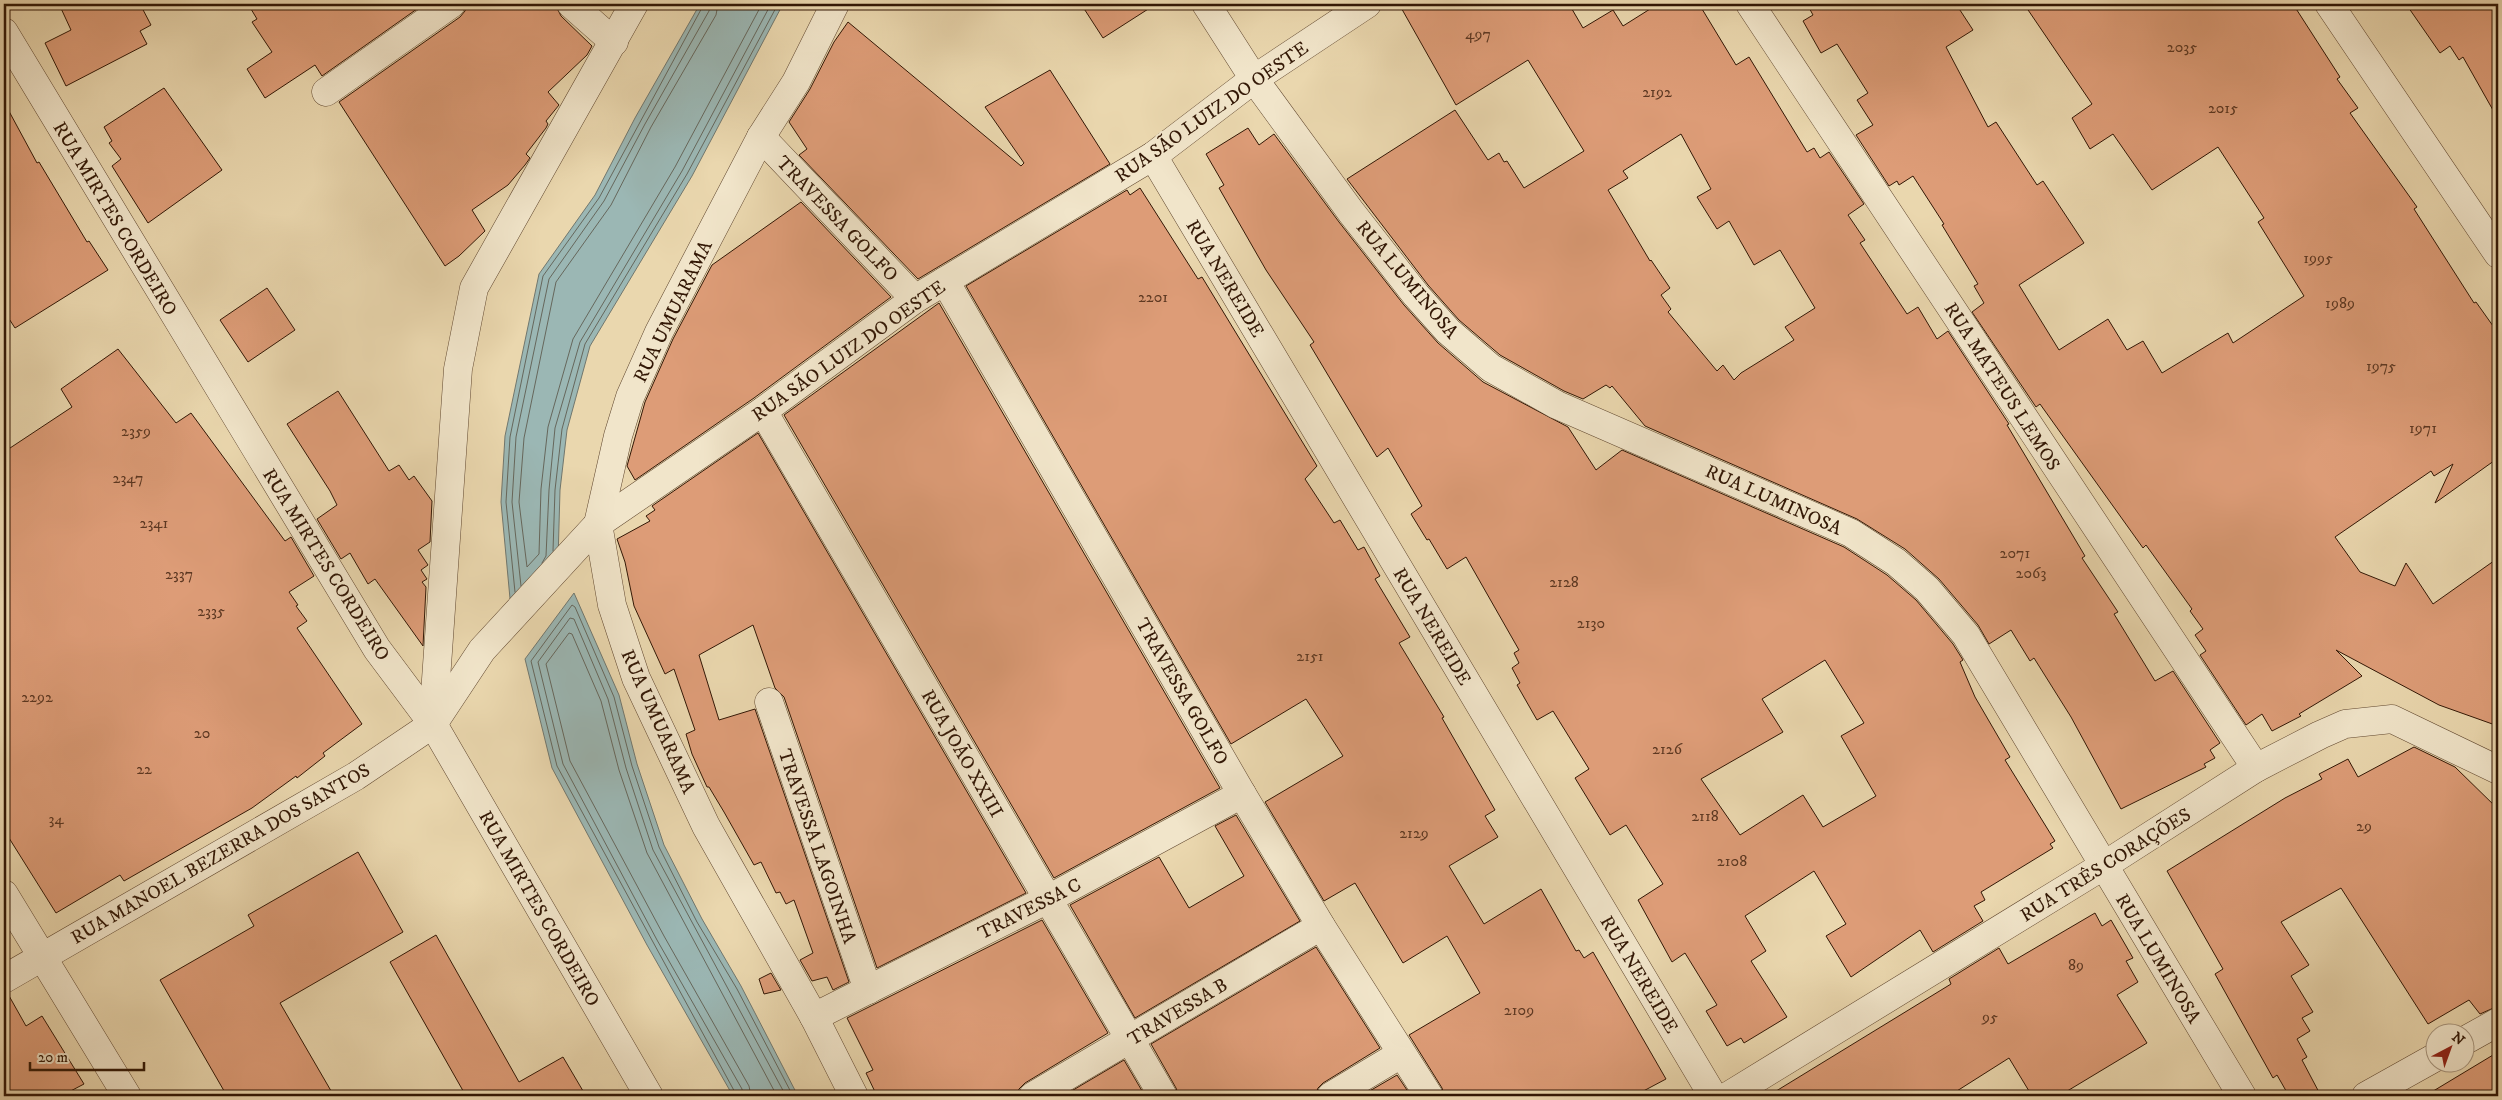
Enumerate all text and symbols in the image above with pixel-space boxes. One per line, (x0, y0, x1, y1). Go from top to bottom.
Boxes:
house number: 497 (1465, 24, 1491, 44)
street label: RUA SÃO LUIZ DO OESTE (1110, 35, 1313, 188)
house number: 2035 (2167, 37, 2197, 57)
house number: 2192 (1642, 82, 1672, 102)
house number: 2015 (2208, 98, 2238, 118)
street label: RUA MIRTES CORDEIRO (48, 118, 182, 320)
street label: TRAVESSA GOLFO (771, 152, 903, 287)
street label: RUA NEREIDE (1181, 216, 1269, 342)
street label: RUA LUMINOSA (1351, 216, 1463, 344)
street label: RUA UMUARAMA (629, 236, 718, 386)
house number: 1995 (2303, 248, 2333, 268)
street label: RUA SÃO LUIZ DO OESTE (747, 274, 950, 427)
house number: 2201 (1138, 287, 1168, 307)
house number: 1989 (2325, 293, 2355, 313)
street label: RUA MATEUS LEMOS (1939, 298, 2065, 475)
house number: 1975 (2366, 356, 2396, 376)
house number: 1971 (2409, 418, 2437, 438)
house number: 2359 (121, 421, 151, 441)
street label: RUA LUMINOSA (1702, 460, 1846, 541)
street label: RUA MIRTES CORDEIRO (257, 465, 394, 665)
house number: 2347 (113, 468, 143, 488)
house number: 2341 (140, 513, 169, 533)
house number: 2071 (2000, 543, 2031, 563)
house number: 2063 (2016, 563, 2046, 583)
house number: 2337 (165, 564, 193, 584)
street label: RUA NEREIDE (1388, 564, 1476, 690)
house number: 2128 (1549, 572, 1579, 592)
house number: 2335 (197, 601, 225, 621)
house number: 2130 (1577, 613, 1605, 633)
street label: TRAVESSA GOLFO (1130, 614, 1233, 769)
street label: RUA UMUARAMA (616, 646, 700, 798)
house number: 2151 (1296, 646, 1324, 666)
street label: RUA JOÃO XXIII (916, 685, 1009, 822)
house number: 2292 (21, 687, 53, 707)
house number: 20 (194, 723, 210, 743)
house number: 2126 (1652, 739, 1683, 759)
street label: TRAVESSA LAGOINHA (772, 746, 861, 948)
street label: RUA MANOEL BEZERRA DOS SANTOS (67, 759, 375, 950)
house number: 22 (136, 759, 152, 779)
street label: RUA TRÊS CORAÇÕES (2015, 802, 2195, 927)
house number: 2118 (1691, 806, 1719, 826)
street label: RUA MIRTES CORDEIRO (473, 807, 604, 1011)
house number: 34 (48, 809, 64, 829)
house number: 29 (2356, 816, 2372, 836)
house number: 2129 (1399, 823, 1429, 843)
house number: 2108 (1717, 851, 1747, 871)
street label: TRAVESSA C (974, 873, 1085, 945)
street label: RUA LUMINOSA (2110, 890, 2206, 1028)
street label: RUA NEREIDE (1595, 912, 1683, 1038)
house number: 89 (2068, 955, 2084, 975)
street label: TRAVESSA B (1124, 974, 1232, 1051)
house number: 2109 (1504, 1000, 1534, 1020)
house number: 95 (1981, 1007, 1998, 1027)
north arrow (2424, 1022, 2474, 1072)
text: N (2448, 1028, 2468, 1050)
scale bar (30, 1040, 144, 1072)
text: 20 m (38, 1048, 68, 1067)

